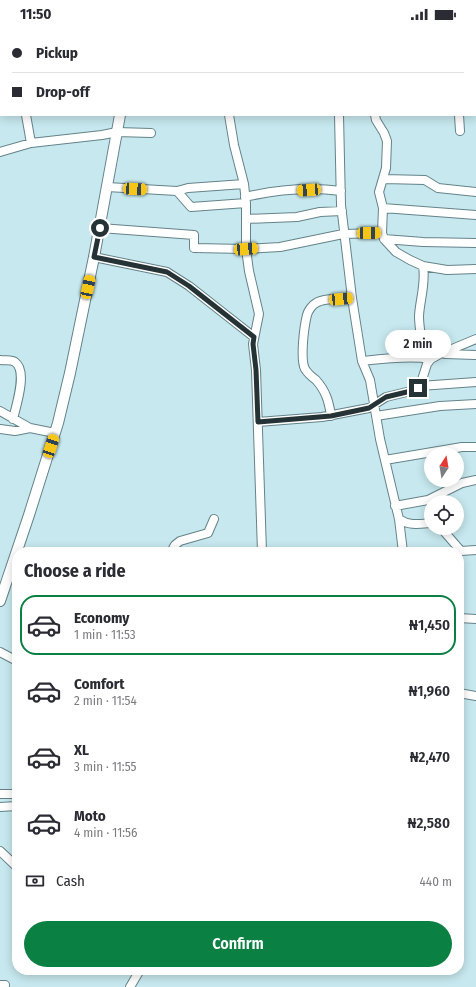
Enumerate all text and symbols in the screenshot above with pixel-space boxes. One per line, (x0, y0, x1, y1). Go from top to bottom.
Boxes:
text: 11:50 (20, 5, 52, 23)
text: Pickup (36, 44, 78, 62)
text: Drop-off (36, 83, 90, 101)
car (123, 182, 147, 196)
car (297, 183, 321, 197)
route start (91, 219, 109, 237)
car (357, 227, 381, 239)
car (234, 242, 258, 256)
car (80, 274, 96, 300)
car (329, 292, 353, 306)
callout: 2 min (385, 330, 451, 358)
text: 2 min (404, 336, 432, 351)
route end (409, 379, 427, 397)
car (42, 433, 60, 459)
north arrow (424, 447, 464, 487)
map controls (424, 447, 464, 535)
button: locate (424, 495, 464, 535)
text: Choose a ride (24, 560, 126, 582)
icon: car (26, 607, 62, 643)
text: Economy (74, 609, 129, 627)
text: ₦1,450 (409, 616, 450, 634)
text: 1 min · 11:53 (74, 627, 136, 642)
icon: car (26, 673, 62, 709)
text: Comfort (74, 675, 125, 693)
text: ₦1,960 (408, 682, 450, 700)
text: 2 min · 11:54 (74, 693, 137, 708)
icon: car (26, 739, 62, 775)
text: XL (74, 741, 89, 759)
text: ₦2,470 (410, 748, 450, 766)
text: 3 min · 11:55 (74, 759, 137, 774)
icon: car (26, 805, 62, 841)
text: Moto (74, 807, 106, 825)
text: ₦2,580 (408, 814, 450, 832)
text: 4 min · 11:56 (74, 825, 138, 840)
icon: cash (24, 870, 46, 892)
text: Cash (56, 872, 85, 890)
text: 440 m (420, 874, 452, 889)
button: Confirm (24, 921, 452, 967)

